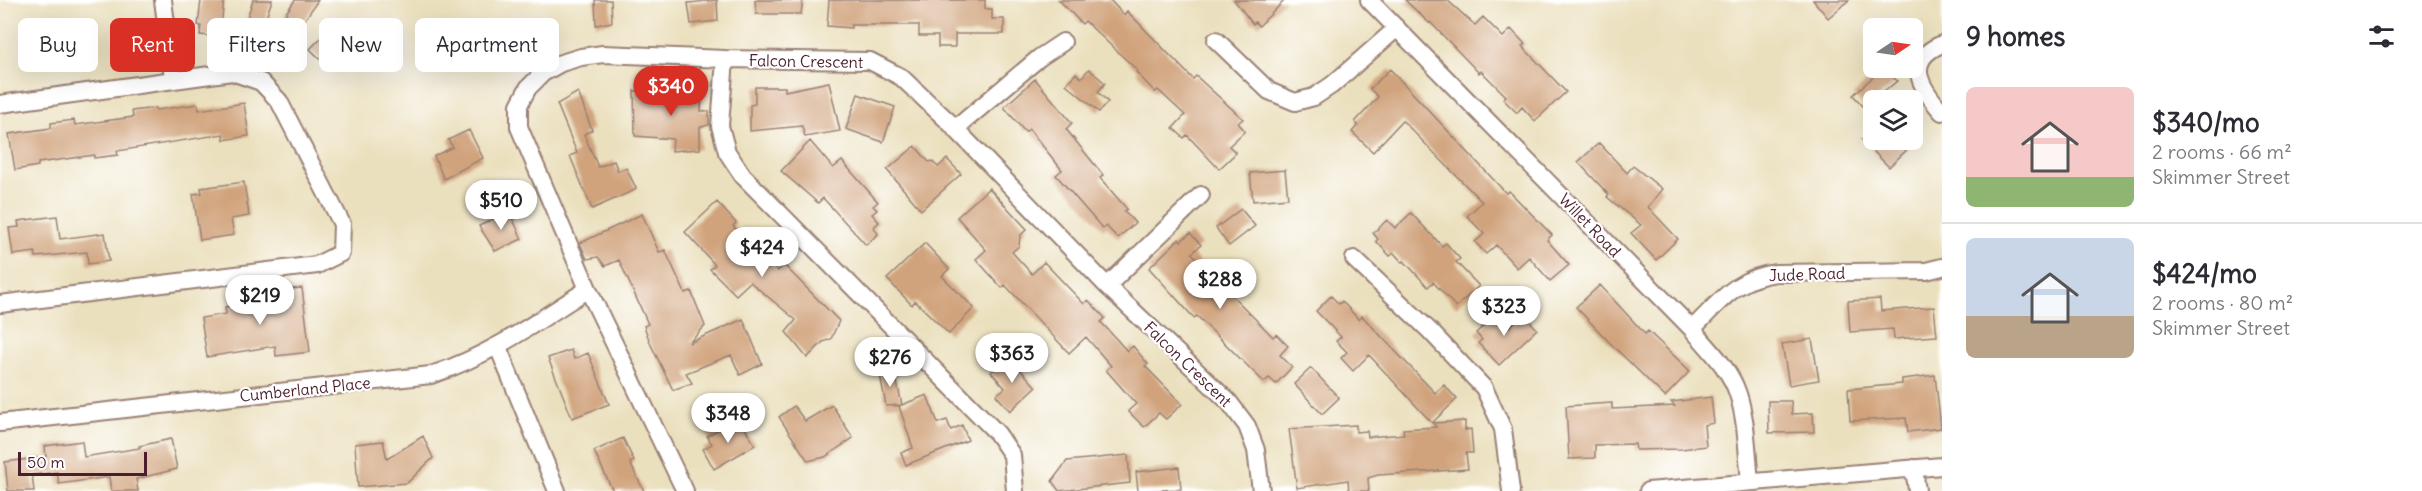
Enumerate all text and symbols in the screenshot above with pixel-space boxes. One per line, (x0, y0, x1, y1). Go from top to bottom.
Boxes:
chip: Buy (18, 18, 98, 72)
chip: Rent (110, 18, 195, 72)
chip: Filters (207, 18, 307, 72)
chip: New (319, 18, 403, 72)
chip: Apartment (415, 18, 559, 72)
north arrow (1863, 18, 1923, 78)
map controls (1863, 18, 1923, 150)
text: 9 homes (1966, 20, 2065, 53)
icon: filters (2365, 20, 2398, 53)
street label: Falcon Crescent (749, 50, 864, 72)
pin: $340 (635, 66, 707, 117)
text: $340 (647, 73, 695, 98)
button: layers (1863, 90, 1923, 150)
text: $340/mo (2152, 106, 2260, 139)
icon: home (2014, 111, 2086, 183)
text: 2 rooms · 66 m² (2152, 139, 2292, 164)
text: Skimmer Street (2152, 164, 2290, 189)
pin: $510 (465, 180, 537, 231)
text: $510 (479, 187, 523, 212)
street label: Willet Road (1555, 189, 1625, 261)
pin: $424 (726, 227, 798, 278)
text: $424 (740, 234, 784, 259)
text: $424/mo (2152, 257, 2257, 290)
pin: $288 (1184, 259, 1256, 310)
icon: home (2014, 262, 2086, 334)
street label: Jude Road (1768, 263, 1846, 285)
text: $288 (1197, 266, 1243, 291)
pin: $219 (224, 275, 296, 326)
text: $219 (239, 282, 281, 307)
pin: $323 (1468, 286, 1540, 337)
text: 2 rooms · 80 m² (2152, 290, 2293, 315)
text: $323 (1482, 293, 1526, 318)
text: Skimmer Street (2152, 315, 2290, 340)
street label: Falcon Crescent (1140, 317, 1237, 411)
pin: $363 (976, 333, 1048, 384)
pin: $276 (854, 337, 926, 388)
text: $363 (989, 340, 1035, 365)
text: $276 (868, 344, 912, 369)
street label: Cumberland Place (239, 372, 371, 406)
pin: $348 (692, 393, 764, 444)
text: $348 (705, 400, 751, 425)
scale bar (18, 449, 147, 476)
text: 50 m (27, 452, 65, 472)

